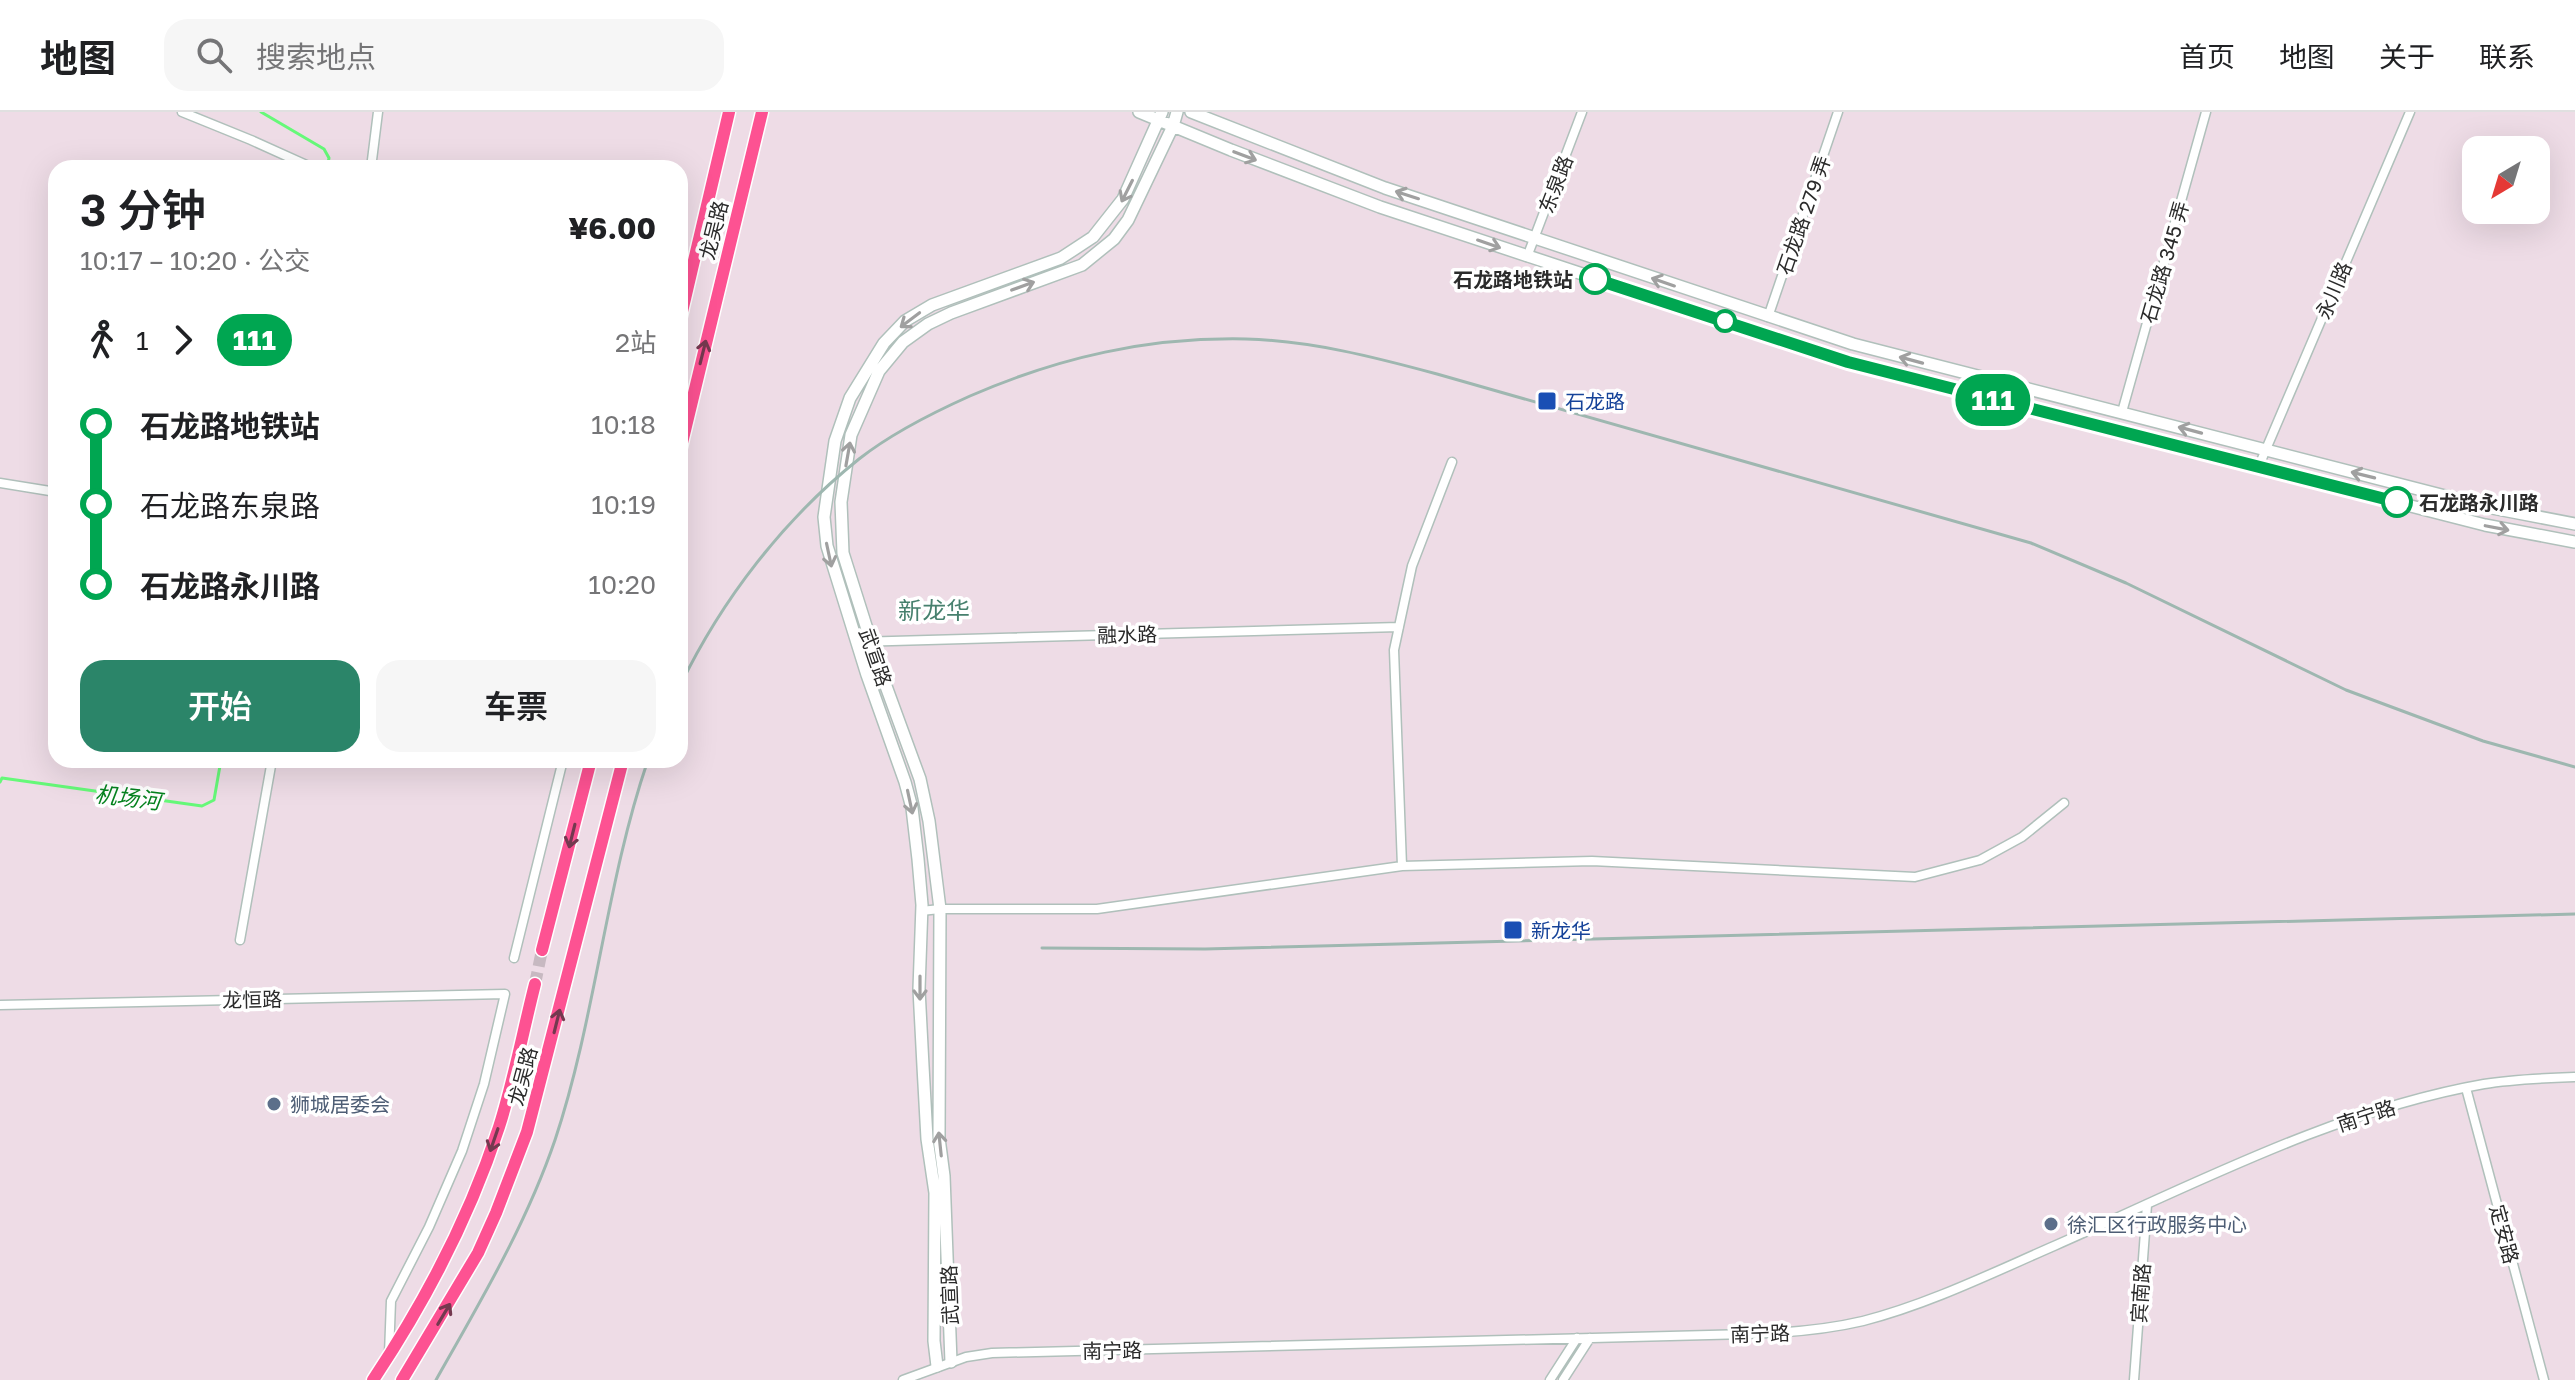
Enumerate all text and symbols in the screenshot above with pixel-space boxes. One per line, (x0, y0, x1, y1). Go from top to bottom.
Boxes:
search box (164, 19, 724, 91)
icon: search (192, 33, 236, 77)
text: 地图 (40, 35, 116, 80)
text: 搜索地点 (256, 39, 376, 75)
text: 首页 (2179, 40, 2235, 73)
text: 地图 (2279, 40, 2335, 73)
text: 关于 (2379, 40, 2435, 73)
text: 联系 (2479, 40, 2535, 73)
north arrow (2462, 136, 2550, 224)
map controls (2462, 136, 2550, 224)
one-way arrow (1232, 150, 1257, 164)
street label: 东泉路 (1533, 152, 1577, 216)
street label: 石龙路 279 弄 (1771, 152, 1835, 278)
one-way arrow (1118, 179, 1134, 203)
text: 3 分钟 (80, 183, 206, 236)
one-way arrow (1395, 187, 1420, 202)
street label: 龙吴路 (694, 198, 732, 262)
street label: 石龙路 345 弄 (2135, 198, 2193, 326)
text: ¥6.00 (569, 210, 656, 246)
one-way arrow (1477, 237, 1502, 252)
text: 10:17 – 10:20 · 公交 (80, 245, 310, 276)
street label: 永川路 (2310, 258, 2356, 322)
marker: 石龙路地铁站 (1580, 264, 1610, 294)
place label: 石龙路地铁站 (1453, 267, 1573, 291)
one-way arrow (1650, 273, 1675, 288)
one-way arrow (1010, 278, 1035, 292)
unlabelled marker (1714, 310, 1736, 332)
one-way arrow (900, 311, 921, 328)
icon: walk (80, 318, 124, 362)
icon: forward (161, 318, 205, 362)
text: 111 (233, 323, 276, 356)
text: 1 (136, 325, 149, 356)
text: 2站 (615, 327, 656, 358)
one-way arrow (697, 340, 712, 366)
one-way arrow (1898, 351, 1924, 366)
line badge: 111 (1947, 374, 2039, 426)
text: 111 (1971, 383, 2015, 416)
place label: 石龙路 (1565, 389, 1625, 413)
marker: 石龙路 (1536, 390, 1558, 412)
text: 石龙路地铁站 (140, 408, 320, 444)
text: 10:18 (591, 409, 656, 440)
one-way arrow (2177, 422, 2203, 437)
one-way arrow (842, 442, 857, 467)
one-way arrow (2350, 467, 2376, 482)
marker: 石龙路永川路 (2382, 487, 2412, 517)
text: 石龙路东泉路 (140, 488, 320, 524)
text: 10:19 (591, 489, 656, 520)
place label: 石龙路永川路 (2419, 490, 2539, 514)
one-way arrow (2483, 521, 2509, 536)
one-way arrow (822, 542, 837, 567)
text: 石龙路永川路 (140, 568, 320, 604)
text: 10:20 (588, 569, 656, 600)
district label: 新龙华 (898, 595, 970, 624)
street label: 融水路 (1097, 621, 1157, 647)
street label: 武宣路 (855, 625, 897, 689)
button: 开始 (80, 660, 360, 752)
button: 车票 (376, 660, 656, 752)
water label: 机场河 (94, 780, 166, 815)
one-way arrow (903, 789, 918, 814)
one-way arrow (563, 822, 578, 848)
place label: 新龙华 (1531, 918, 1591, 942)
marker: 新龙华 (1502, 919, 1524, 941)
one-way arrow (912, 974, 928, 1001)
street label: 龙恒路 (222, 986, 282, 1012)
one-way arrow (551, 1008, 566, 1034)
street label: 龙吴路 (503, 1044, 541, 1108)
place label: 狮城居委会 (290, 1092, 390, 1116)
street label: 南宁路 (2334, 1094, 2398, 1136)
marker: 狮城居委会 (265, 1095, 283, 1113)
one-way arrow (486, 1127, 501, 1152)
one-way arrow (933, 1132, 948, 1158)
street label: 定安路 (2486, 1202, 2524, 1266)
place label: 徐汇区行政服务中心 (2067, 1212, 2247, 1236)
marker: 徐汇区行政服务中心 (2042, 1215, 2060, 1233)
street label: 宾南路 (2126, 1262, 2154, 1324)
street label: 武宣路 (936, 1265, 962, 1325)
one-way arrow (436, 1303, 452, 1326)
street label: 南宁路 (1730, 1320, 1790, 1346)
street label: 南宁路 (1082, 1337, 1142, 1363)

